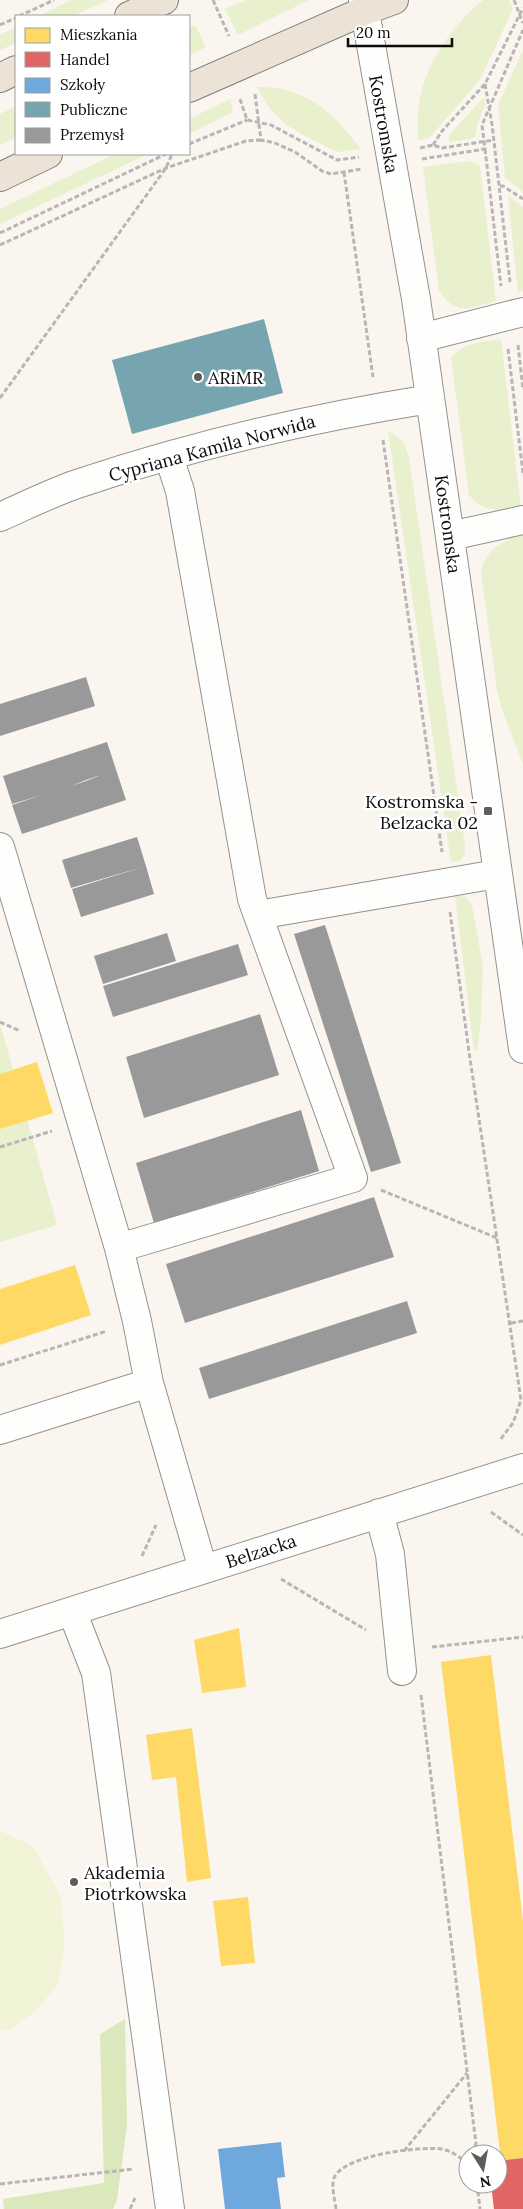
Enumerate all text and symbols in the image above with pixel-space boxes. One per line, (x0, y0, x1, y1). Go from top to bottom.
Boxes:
legend (15, 15, 190, 155)
scale bar (348, 15, 452, 47)
text: 20 m (356, 23, 391, 42)
text: Mieszkania (60, 25, 138, 44)
text: Handel (60, 50, 110, 69)
street label: Kostromska (364, 73, 404, 175)
text: Szkoły (60, 75, 105, 94)
text: Publiczne (60, 100, 128, 119)
text: Przemysł (60, 125, 124, 144)
place label: ARiMR (207, 366, 264, 389)
marker: ARiMR (192, 371, 204, 383)
street label: Cypriana Kamila Norwida (106, 409, 318, 487)
street label: Kostromska (430, 473, 466, 575)
place label: Kostromska - Belzacka 02 (365, 790, 478, 834)
marker: Kostromska - Belzacka 02 (482, 805, 494, 817)
street label: Belzacka (223, 1529, 299, 1573)
place label: Akademia Piotrkowska (83, 1861, 187, 1905)
marker: Akademia Piotrkowska (68, 1876, 80, 1888)
north arrow (458, 2144, 508, 2194)
text: N (478, 2172, 493, 2192)

